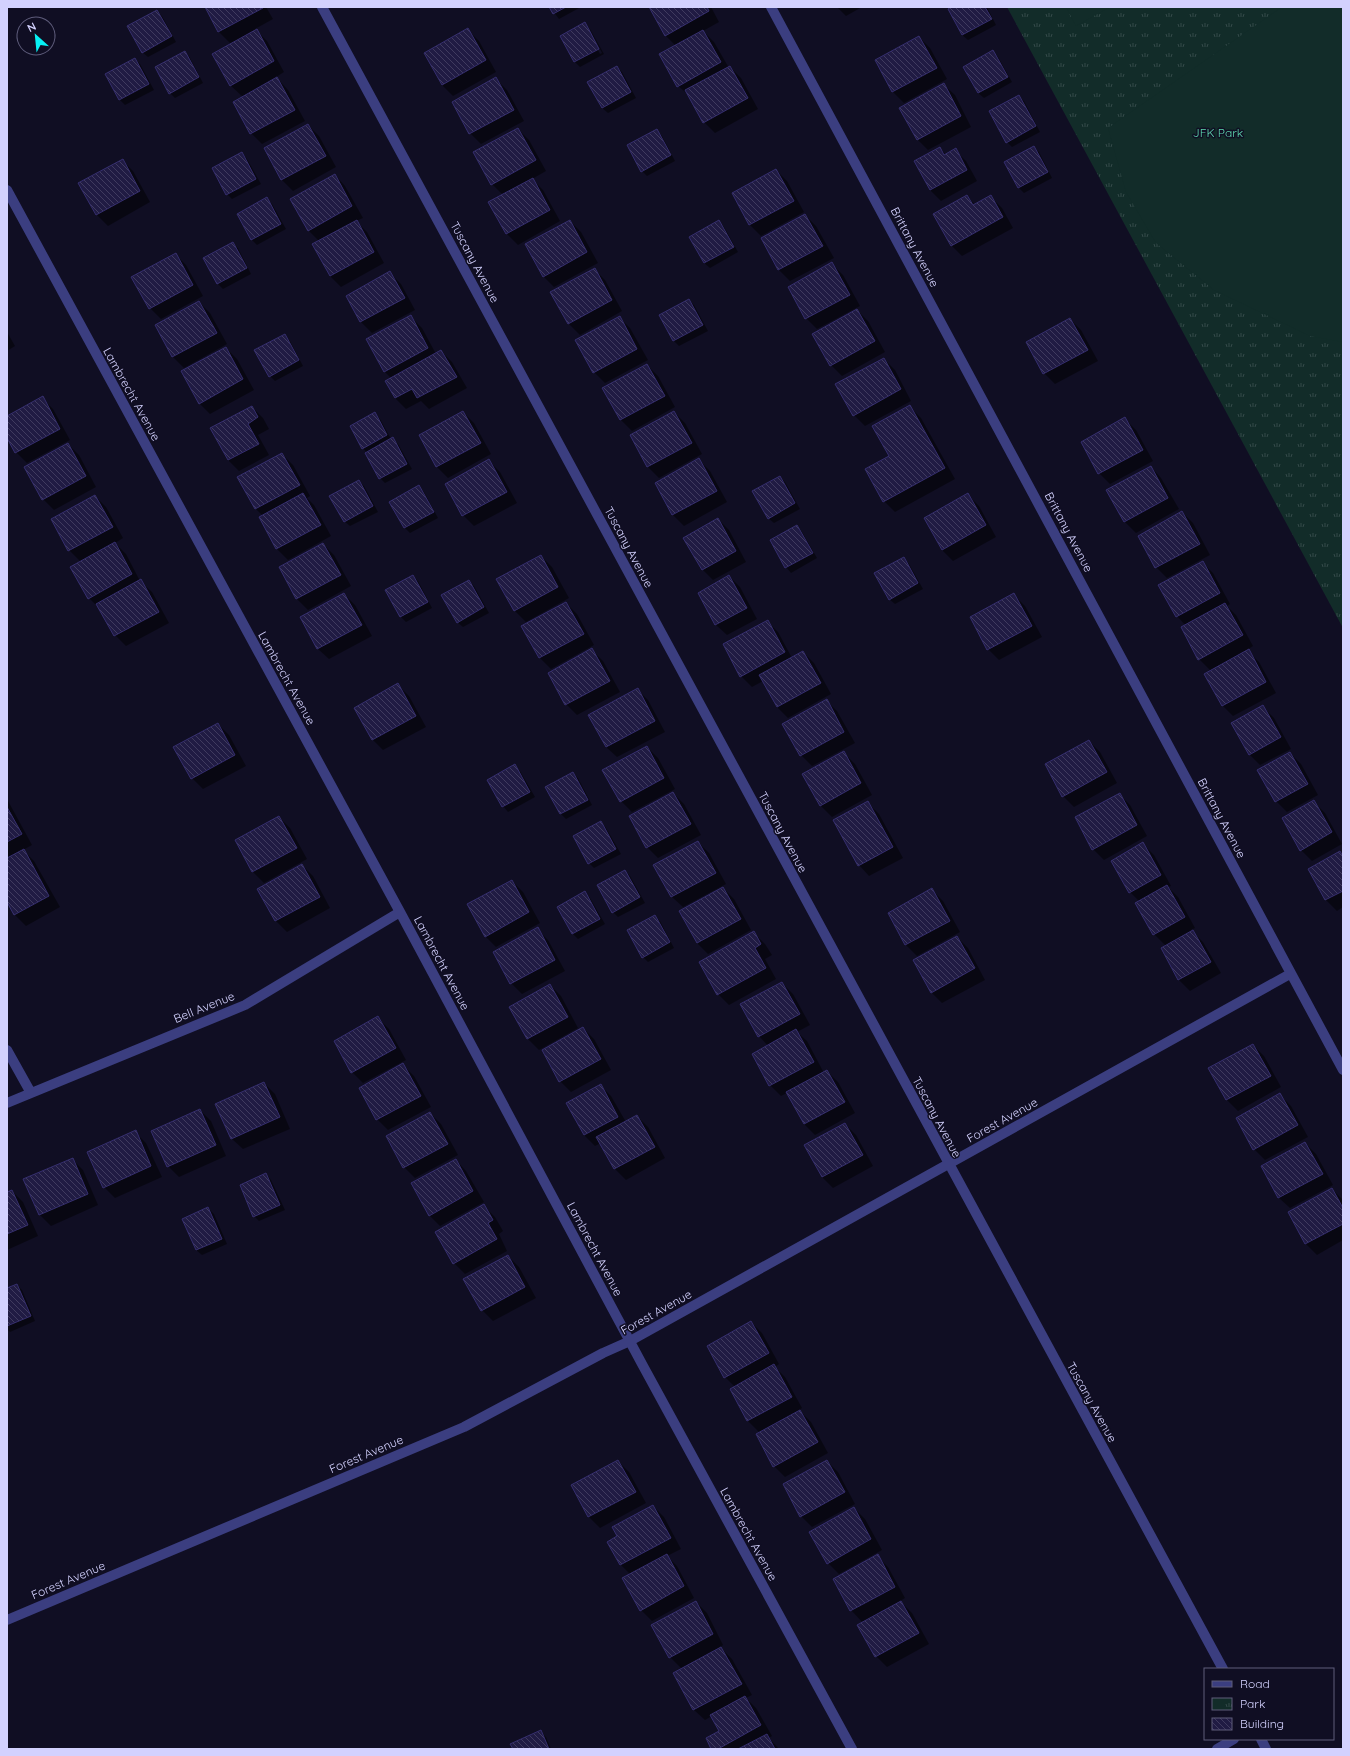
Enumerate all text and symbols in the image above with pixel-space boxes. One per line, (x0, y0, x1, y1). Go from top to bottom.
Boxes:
north arrow (16, 16, 56, 56)
text: N (25, 19, 38, 35)
park label: JFK Park (1193, 125, 1243, 140)
street label: Brittany Avenue (888, 204, 942, 290)
street label: Tuscany Avenue (447, 219, 503, 305)
street label: Lambrecht Avenue (100, 345, 164, 443)
street label: Brittany Avenue (1042, 489, 1096, 575)
street label: Tuscany Avenue (601, 504, 657, 590)
street label: Lambrecht Avenue (255, 629, 319, 727)
street label: Brittany Avenue (1195, 775, 1249, 861)
street label: Tuscany Avenue (755, 789, 811, 875)
street label: Lambrecht Avenue (411, 913, 473, 1013)
street label: Bell Avenue (171, 988, 237, 1026)
street label: Tuscany Avenue (909, 1074, 965, 1160)
street label: Forest Avenue (964, 1094, 1040, 1146)
street label: Lambrecht Avenue (564, 1199, 626, 1299)
street label: Forest Avenue (618, 1286, 694, 1338)
street label: Tuscany Avenue (1064, 1359, 1120, 1445)
street label: Forest Avenue (327, 1432, 405, 1476)
street label: Lambrecht Avenue (717, 1485, 781, 1583)
street label: Forest Avenue (29, 1558, 107, 1602)
legend (1204, 1668, 1334, 1740)
text: Road (1240, 1676, 1270, 1691)
text: Park (1240, 1696, 1265, 1711)
text: Building (1240, 1716, 1284, 1731)

